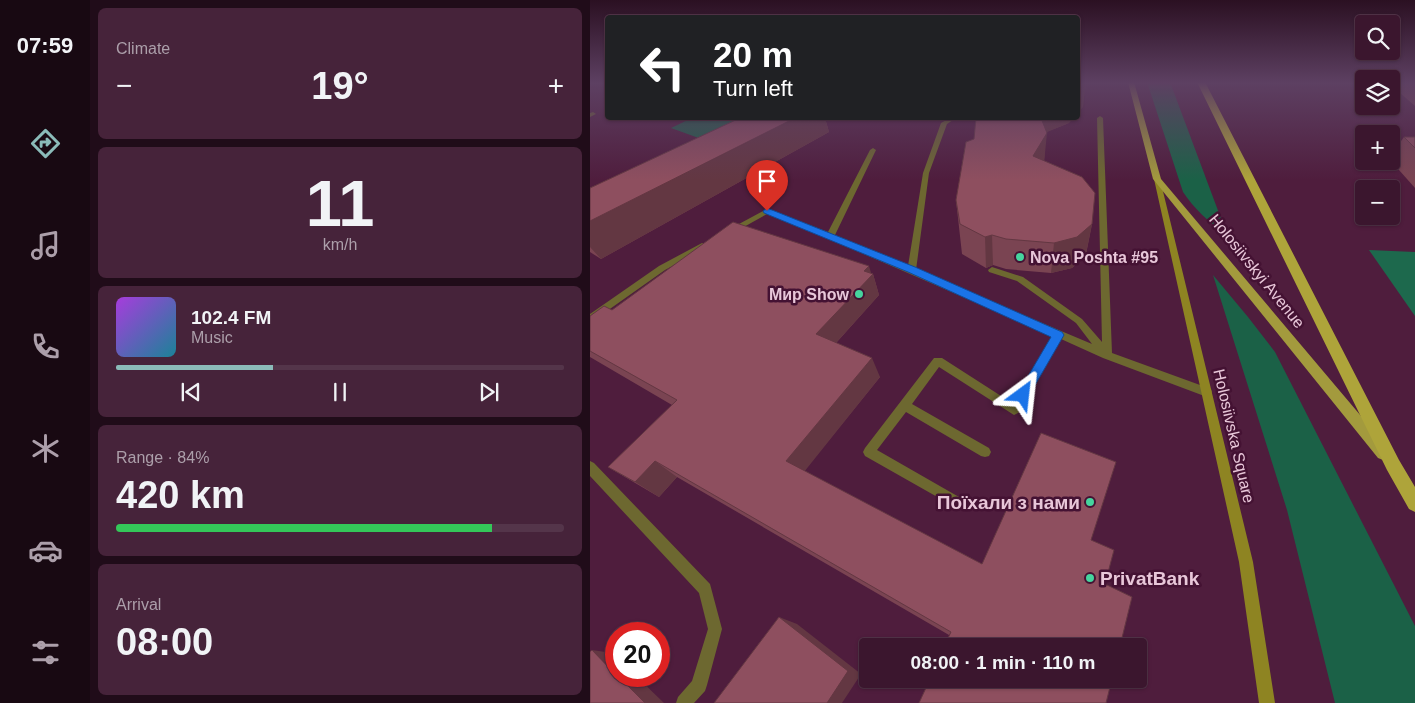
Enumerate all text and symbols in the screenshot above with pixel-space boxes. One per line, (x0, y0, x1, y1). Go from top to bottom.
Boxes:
map controls (1355, 15, 1400, 225)
button: search (1355, 15, 1400, 60)
text: 07:59 (17, 33, 73, 58)
icon: left (630, 35, 695, 100)
text: 20 m (713, 35, 793, 74)
text: Climate (116, 40, 170, 57)
text: 19° (311, 65, 369, 107)
text: − (116, 70, 132, 101)
text: + (548, 70, 564, 101)
button: layers (1355, 70, 1400, 115)
text: Turn left (713, 76, 793, 101)
button: + (1355, 125, 1400, 170)
icon: directions (28, 126, 63, 161)
pin (746, 160, 788, 211)
text: 11 (306, 167, 374, 240)
icon: arrive (753, 167, 781, 195)
button: − (1355, 180, 1400, 225)
street label: Holosiivskyi Avenue (1206, 211, 1308, 331)
icon: music (28, 228, 63, 263)
text: km/h (323, 236, 357, 253)
place label: Nova Poshta #95 (1030, 249, 1158, 266)
marker: Nova Poshta #95 (1014, 251, 1026, 263)
place label: Мир Show (769, 286, 850, 303)
marker: Мир Show (853, 288, 865, 300)
text: 102.4 FM (191, 307, 271, 328)
icon: phone (28, 329, 63, 364)
text: Music (191, 329, 233, 346)
street label: Holosiivska Square (1210, 367, 1258, 505)
position arrow (996, 368, 1048, 420)
icon: previous (177, 378, 205, 406)
icon: pause (326, 378, 354, 406)
icon: next (475, 378, 503, 406)
icon: climate (28, 431, 63, 466)
text: Range · 84% (116, 449, 209, 466)
text: 420 km (116, 474, 245, 516)
place label: Поїхали з нами (937, 492, 1080, 513)
marker: Поїхали з нами (1084, 496, 1096, 508)
icon: car (28, 533, 63, 568)
place label: PrivatBank (1100, 568, 1200, 589)
marker: PrivatBank (1084, 572, 1096, 584)
text: Arrival (116, 596, 161, 613)
text: 08:00 (116, 621, 213, 663)
speed limit sign: 20 (605, 622, 670, 687)
icon: filters (28, 635, 63, 670)
text: 08:00 · 1 min · 110 m (911, 652, 1095, 673)

